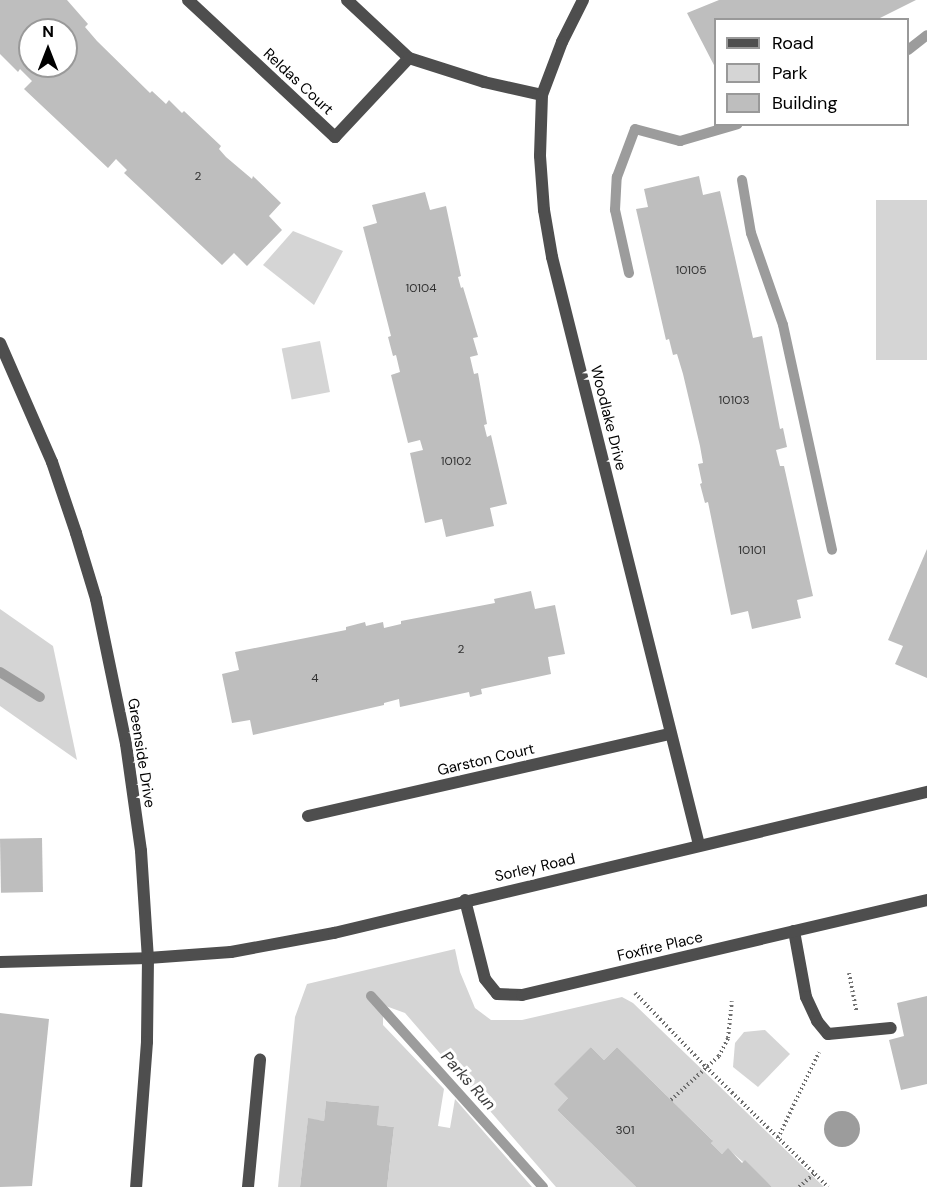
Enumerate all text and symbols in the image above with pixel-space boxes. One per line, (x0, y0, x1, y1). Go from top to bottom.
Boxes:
north arrow (18, 18, 78, 78)
legend (714, 18, 909, 126)
text: N (42, 21, 54, 42)
text: Road (772, 31, 814, 55)
street label: Reldas Court (259, 45, 337, 119)
text: Park (772, 61, 808, 85)
text: Building (772, 91, 837, 115)
house number: 2 (195, 170, 201, 184)
house number: 10105 (675, 264, 707, 278)
house number: 10104 (405, 282, 437, 296)
street label: Woodlake Drive (586, 364, 630, 472)
house number: 10103 (719, 394, 749, 408)
house number: 10102 (441, 455, 471, 469)
house number: 10101 (738, 544, 766, 558)
house number: 2 (458, 643, 464, 657)
house number: 4 (311, 672, 319, 686)
street label: Greenside Drive (123, 697, 159, 809)
street label: Garston Court (436, 740, 536, 780)
street label: Sorley Road (493, 850, 577, 886)
street label: Foxfire Place (615, 928, 705, 966)
water label: Parks Run (437, 1048, 499, 1114)
house number: 301 (615, 1124, 635, 1138)

